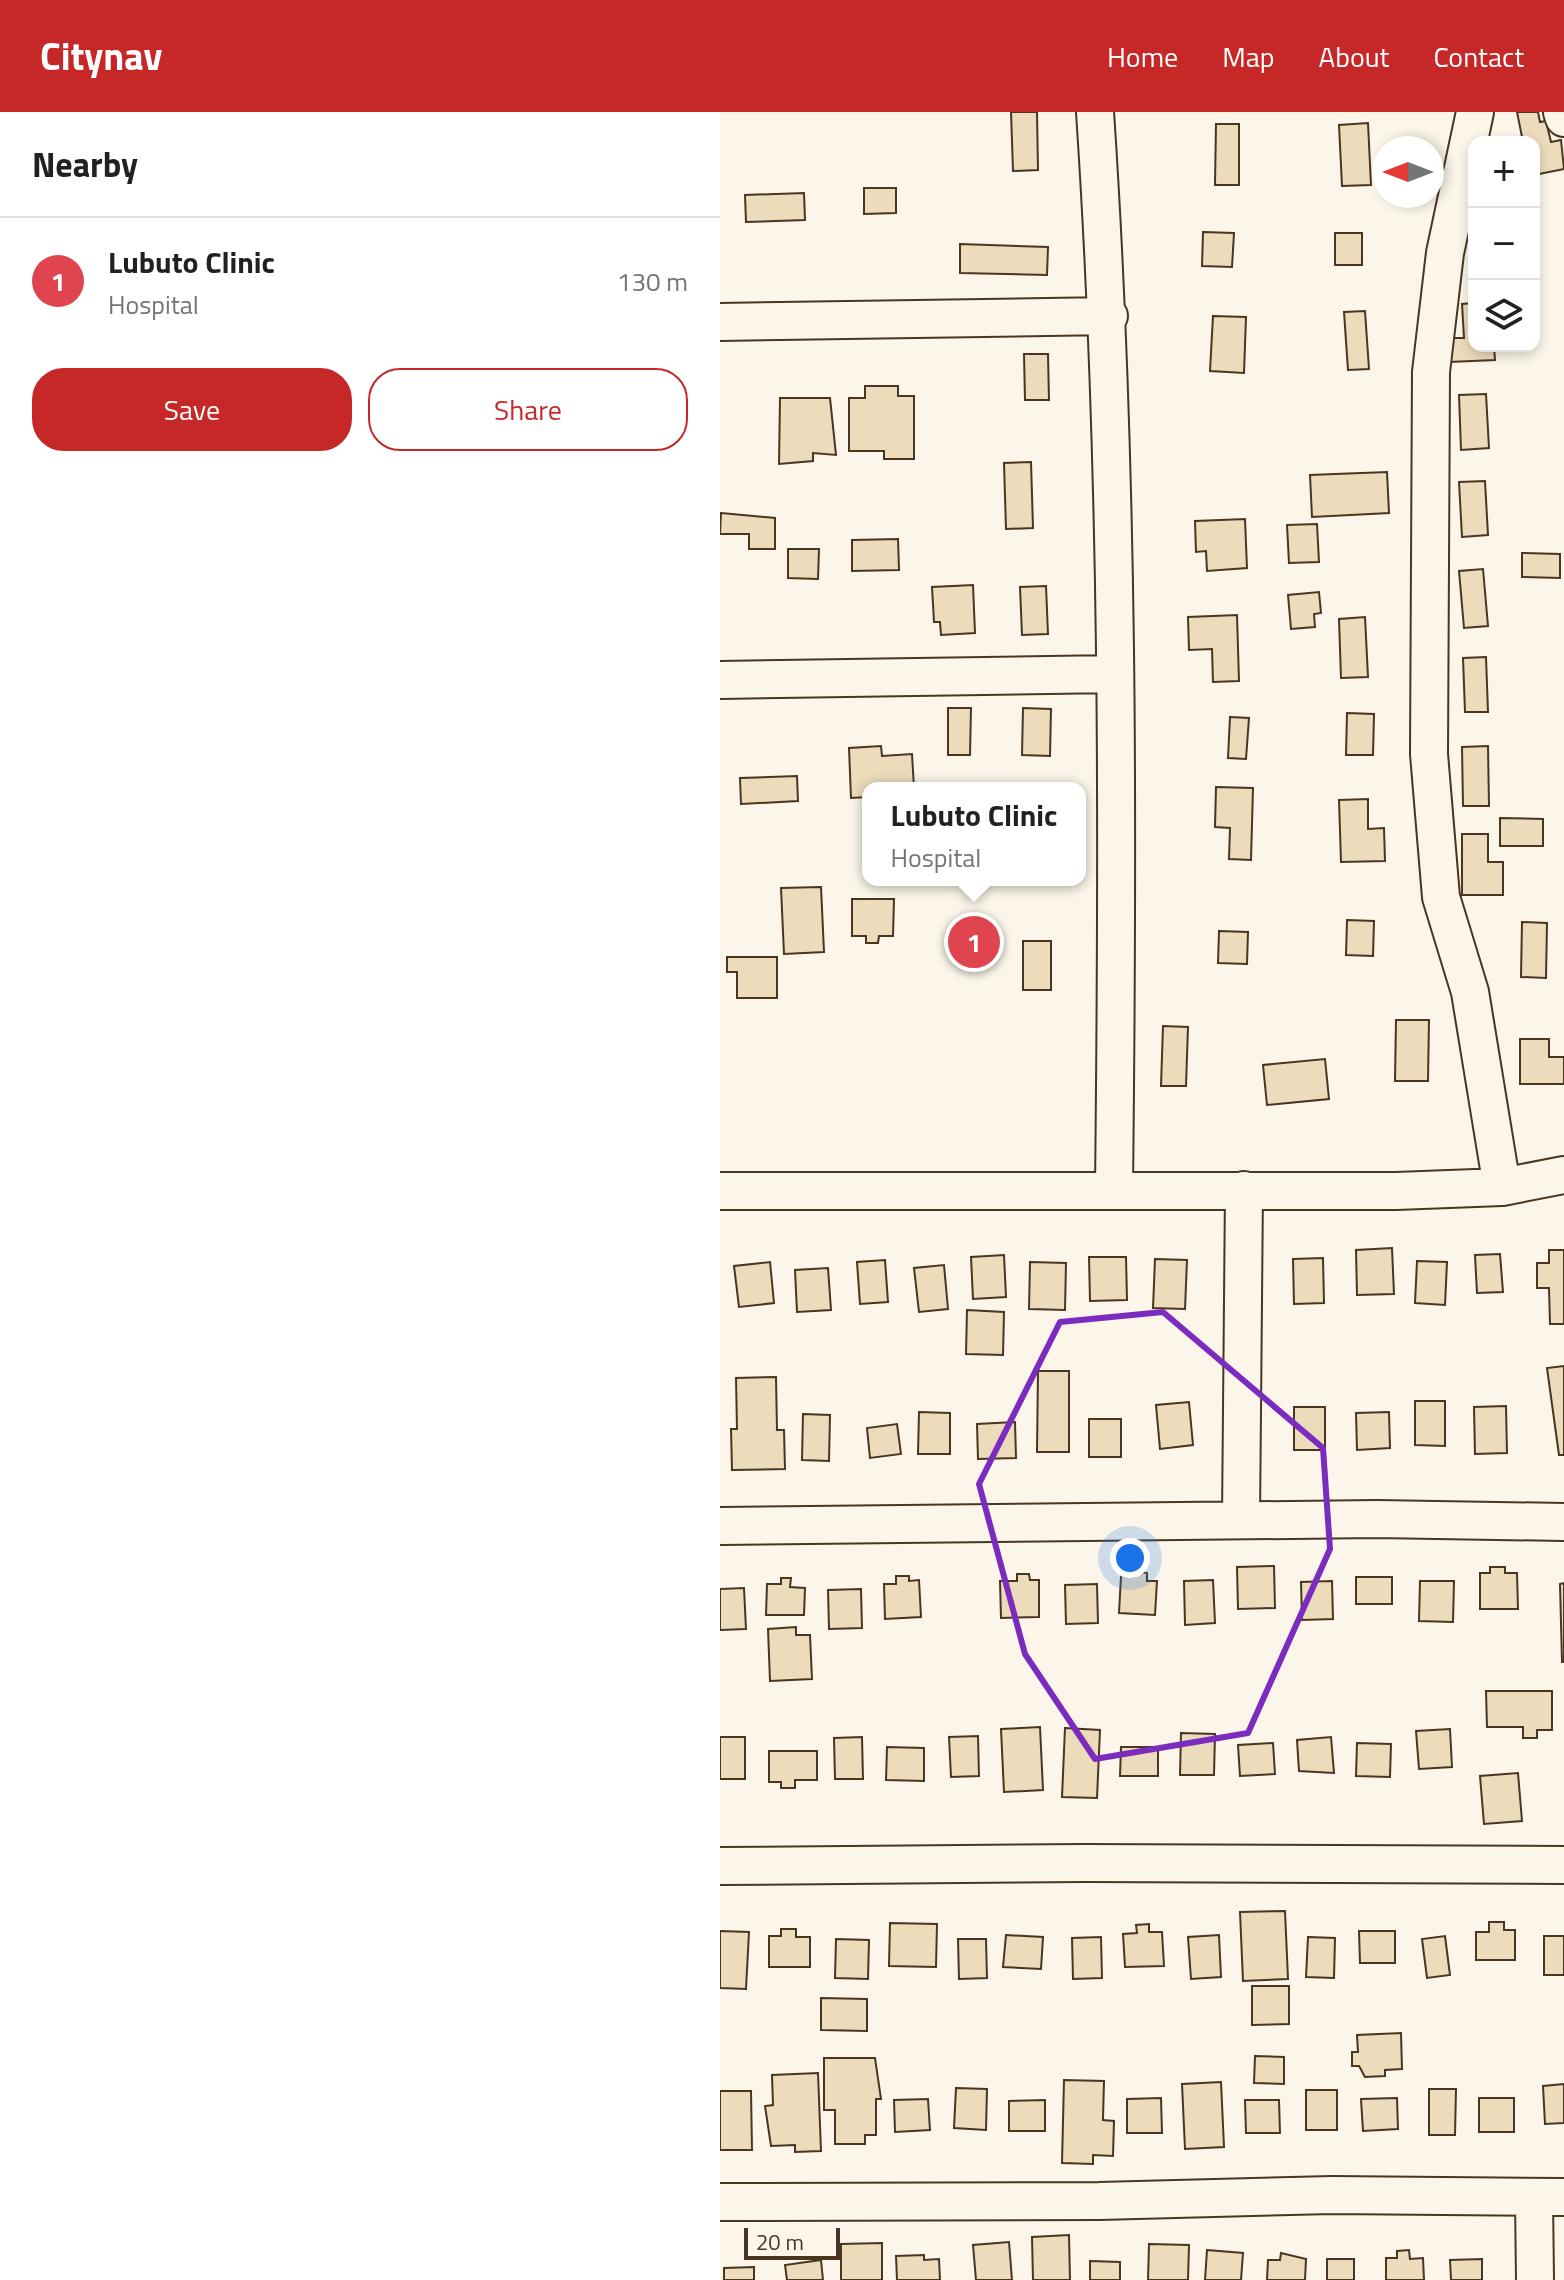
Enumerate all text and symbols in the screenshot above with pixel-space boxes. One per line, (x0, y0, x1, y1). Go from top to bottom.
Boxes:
text: Citynav (40, 27, 162, 85)
text: Home (1107, 35, 1178, 78)
text: Map (1222, 35, 1275, 78)
text: About (1319, 35, 1389, 78)
text: Contact (1433, 35, 1524, 78)
north arrow (1372, 136, 1444, 208)
map controls (1468, 136, 1540, 352)
button: + (1468, 136, 1540, 208)
text: Nearby (32, 138, 138, 190)
button: − (1468, 208, 1540, 280)
text: Lubuto Clinic (108, 239, 275, 285)
text: 1 (51, 262, 65, 301)
text: 130 m (617, 262, 688, 301)
button: layers (1468, 280, 1540, 352)
text: Hospital (108, 285, 199, 324)
button: Save (32, 368, 352, 451)
button: Share (368, 368, 688, 451)
popup (862, 782, 1086, 886)
text: Lubuto Clinic (891, 792, 1057, 838)
text: Hospital (891, 838, 981, 877)
pin: 1 (948, 912, 1000, 972)
your location (1110, 1538, 1150, 1578)
scale bar (744, 2224, 840, 2260)
text: 20 m (756, 2225, 804, 2259)

